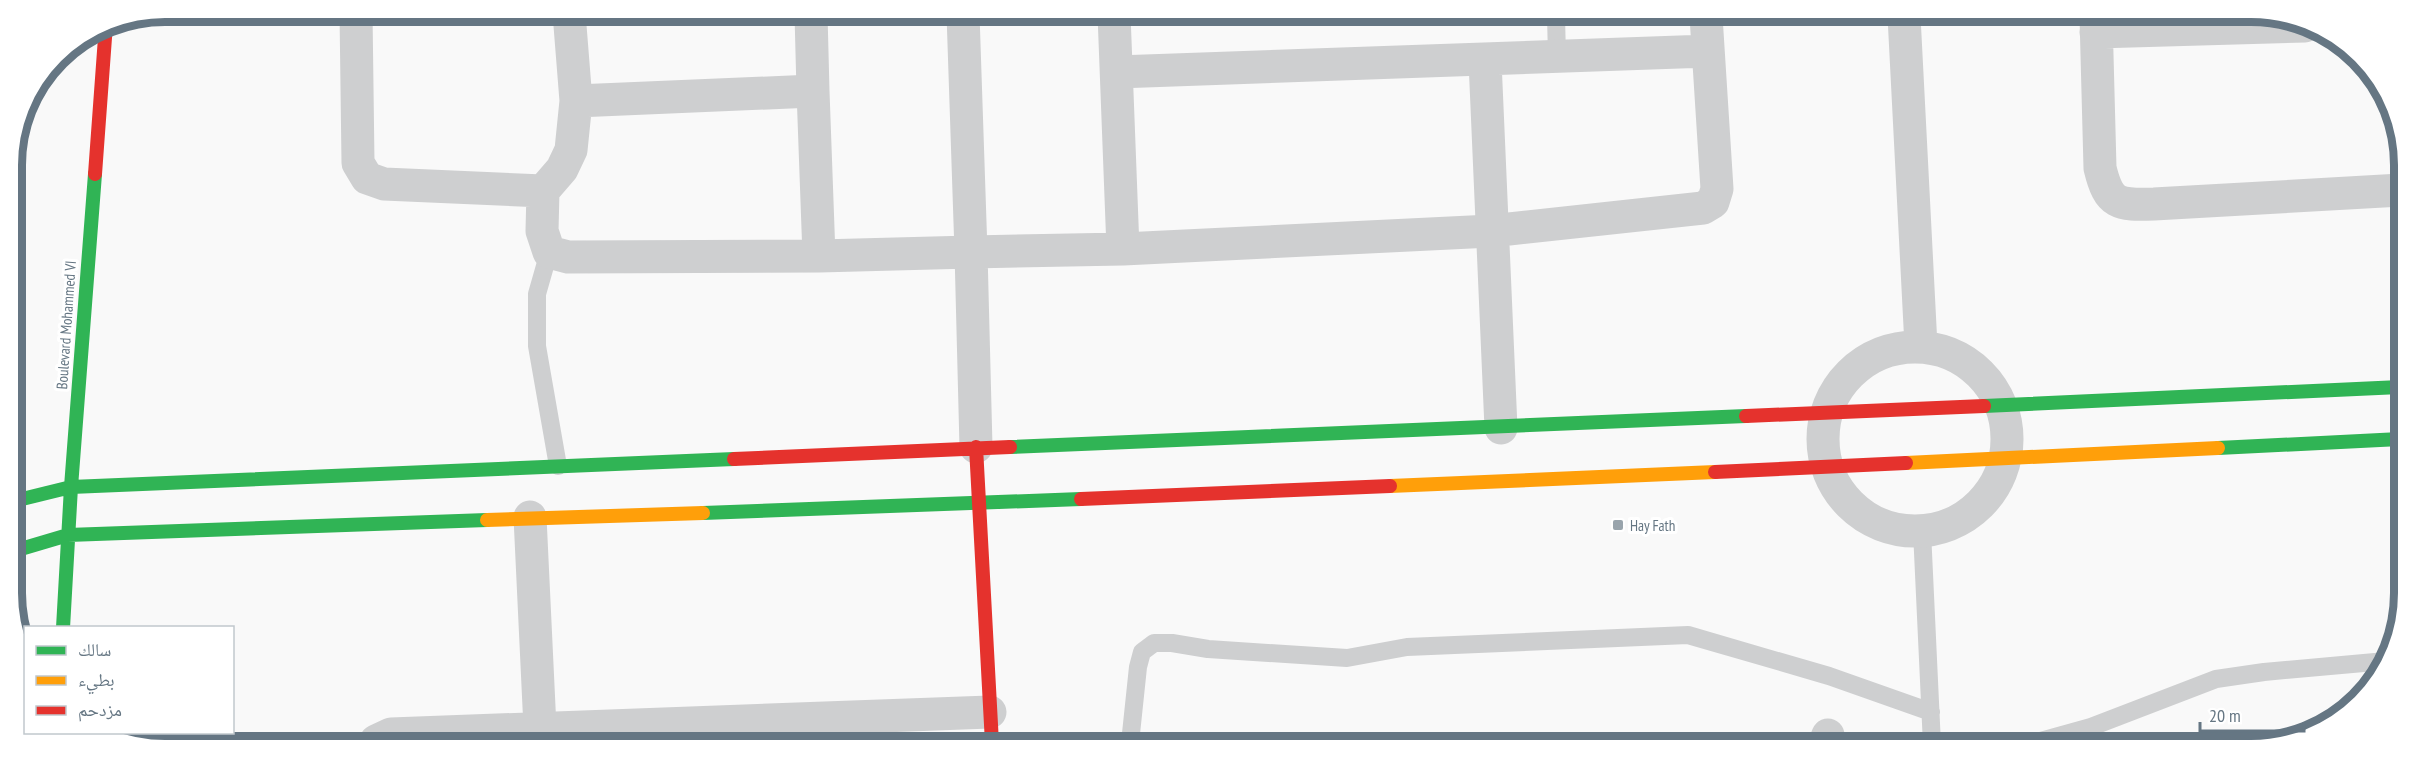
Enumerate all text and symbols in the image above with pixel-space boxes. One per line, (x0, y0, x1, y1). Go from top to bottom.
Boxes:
street label: Boulevard Mohammed VI (52, 260, 80, 390)
place label: Hay Fath (1630, 516, 1675, 535)
marker: Hay Fath (1611, 518, 1625, 532)
legend (24, 626, 234, 734)
text: سالك (78, 638, 111, 661)
text: بطيء (78, 668, 115, 695)
scale bar (2200, 695, 2304, 733)
text: مزدحم (78, 698, 122, 722)
text: 20 m (2209, 704, 2241, 727)

